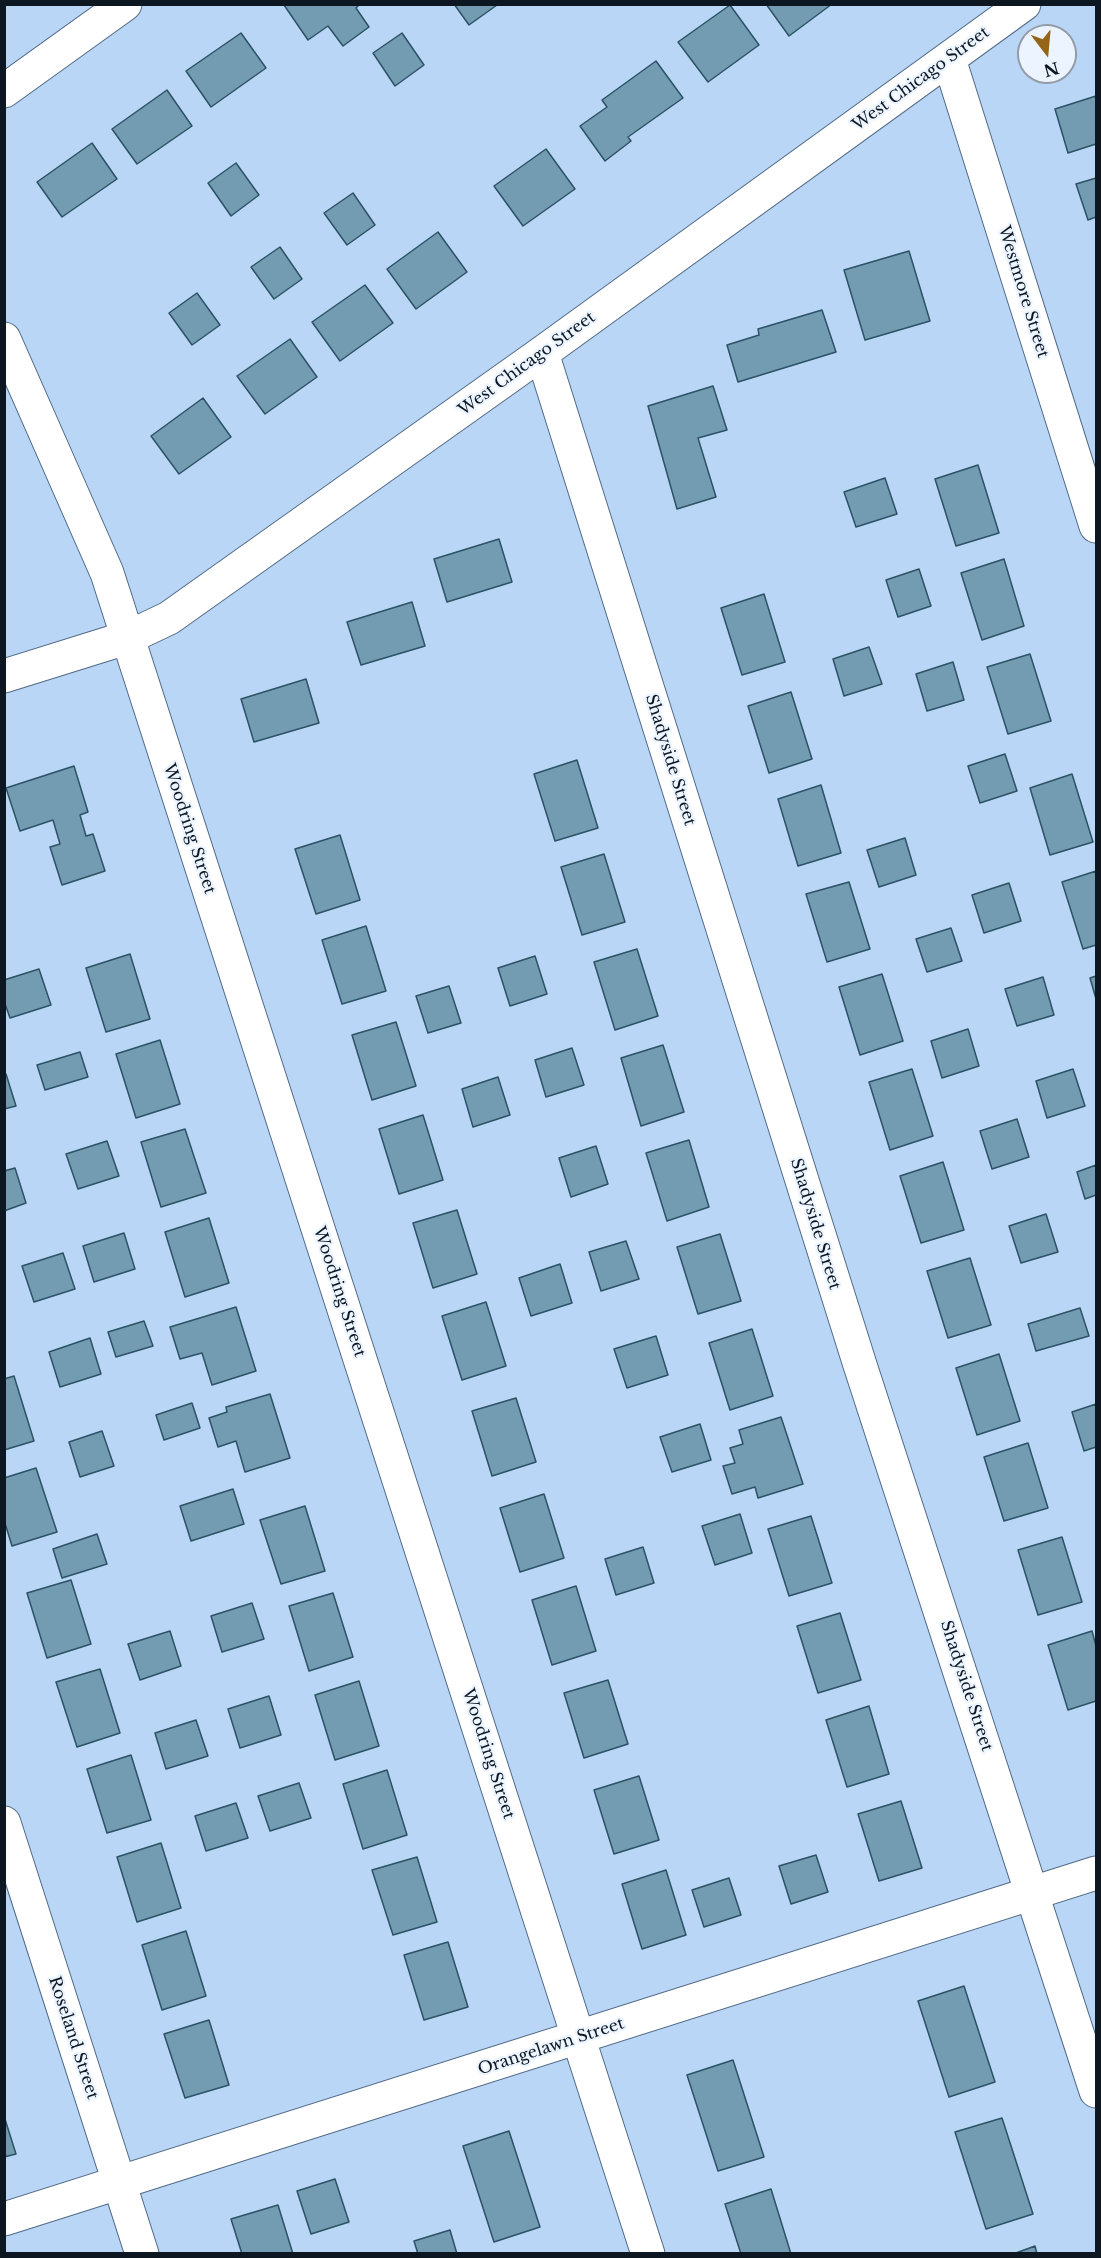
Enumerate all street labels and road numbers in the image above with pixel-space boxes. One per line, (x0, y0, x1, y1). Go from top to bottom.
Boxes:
street label: West Chicago Street (849, 23, 993, 135)
street label: Westmore Street (994, 224, 1052, 360)
street label: West Chicago Street (455, 308, 599, 420)
street label: Shadyside Street (641, 692, 699, 828)
street label: Woodring Street (159, 762, 219, 896)
street label: Shadyside Street (786, 1156, 844, 1292)
street label: Woodring Street (309, 1225, 369, 1359)
street label: Shadyside Street (936, 1618, 996, 1754)
street label: Woodring Street (458, 1687, 518, 1821)
street label: Roseland Street (44, 1974, 102, 2102)
street label: Orangelawn Street (476, 2014, 626, 2080)

